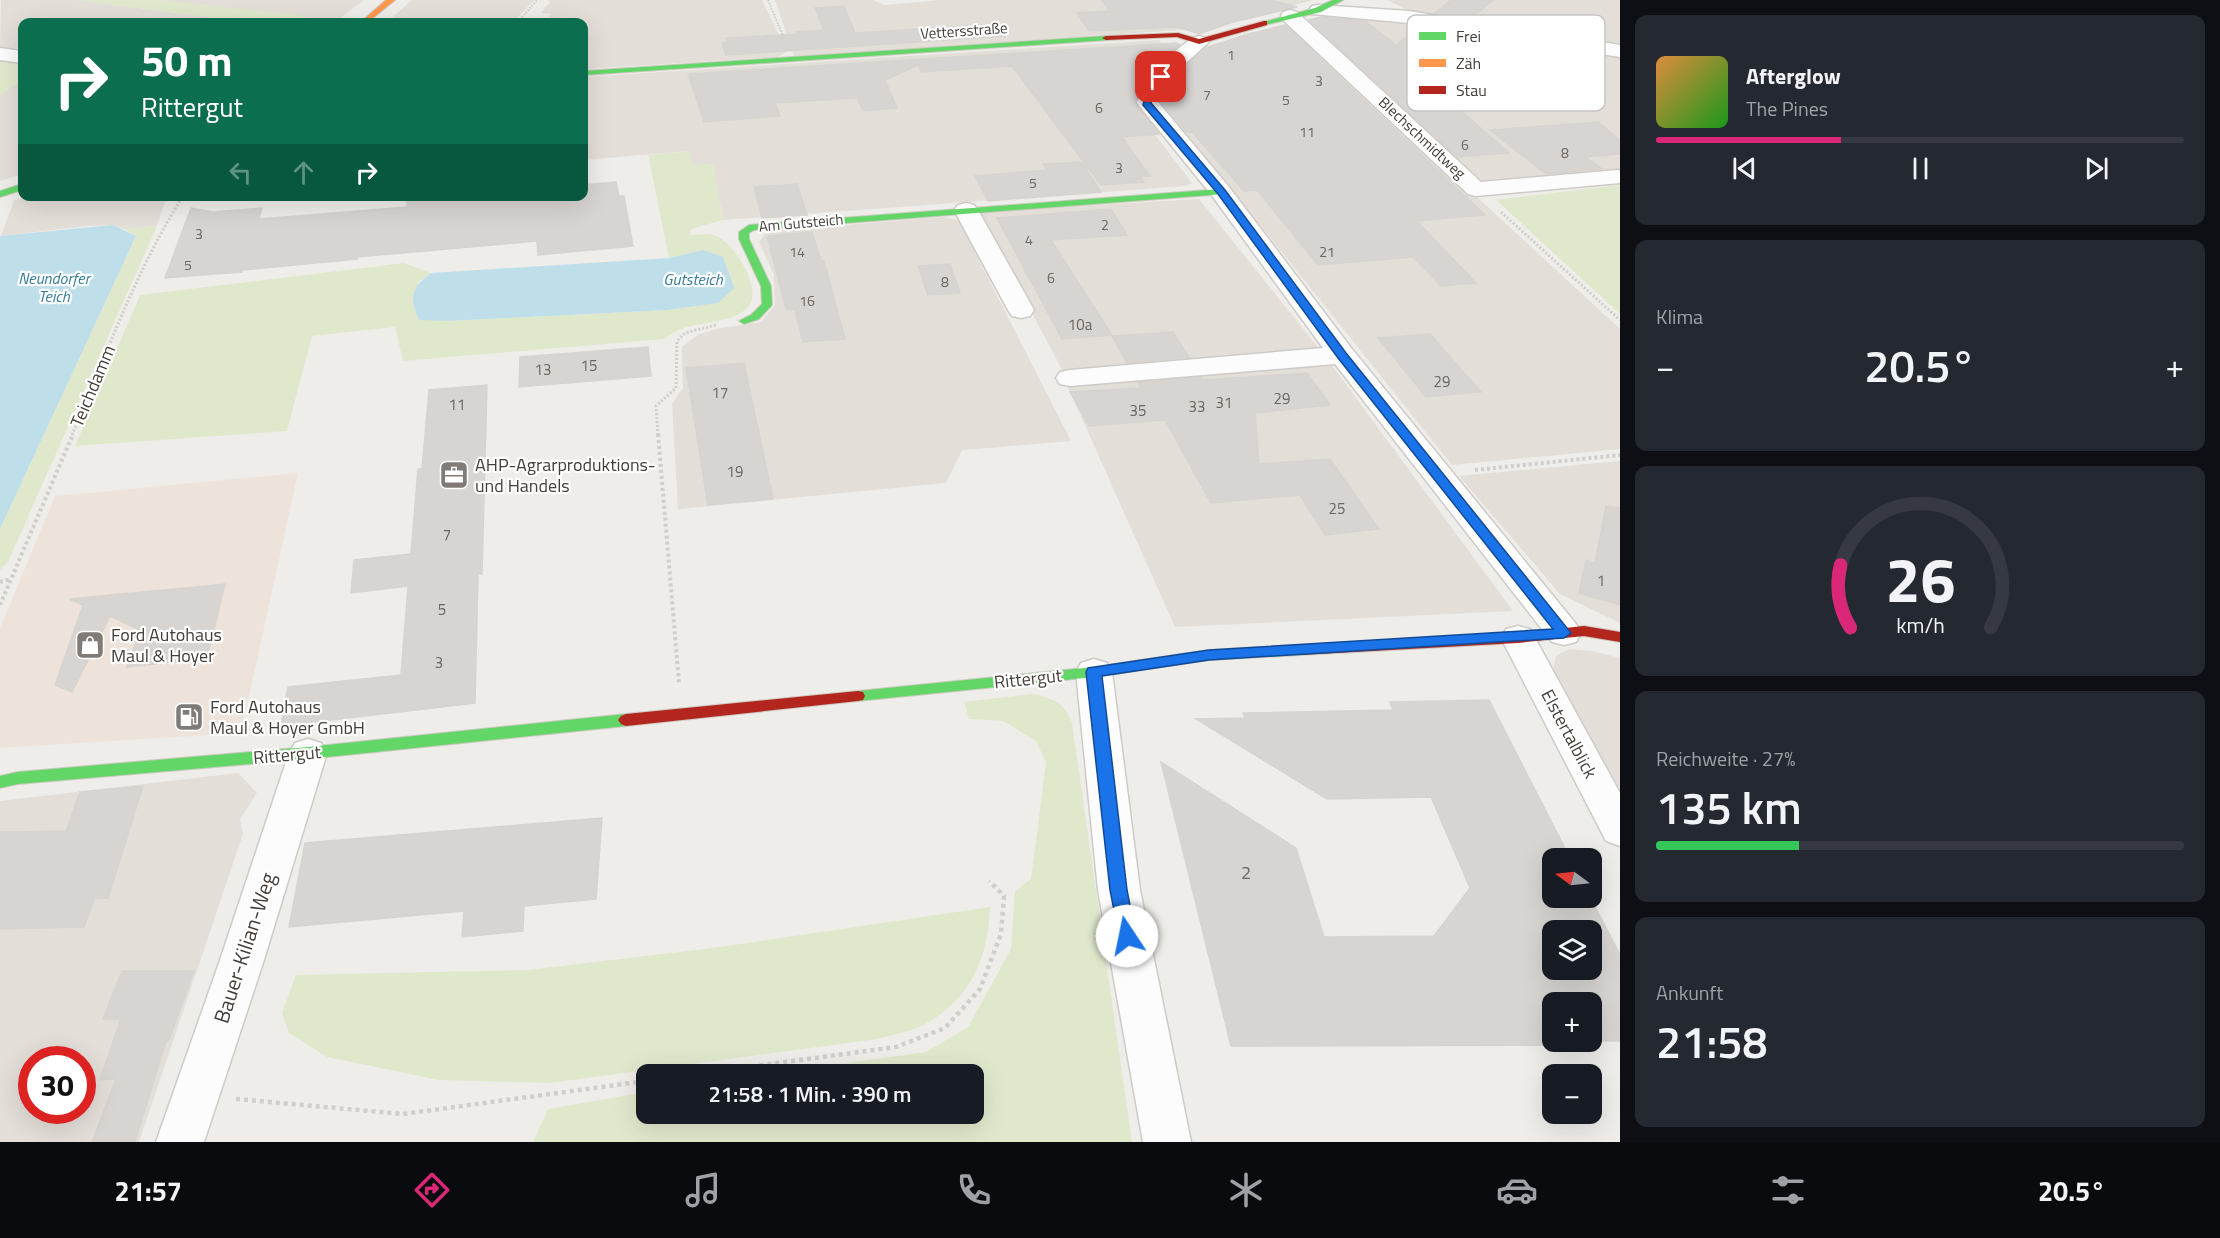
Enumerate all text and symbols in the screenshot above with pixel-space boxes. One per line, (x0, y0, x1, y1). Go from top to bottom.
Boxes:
legend (1407, 15, 1605, 111)
street label: Vettersstraße (920, 16, 1008, 45)
text: Frei (1456, 24, 1481, 48)
text: 50 m (141, 28, 233, 92)
icon: right (42, 42, 120, 120)
house number: 1 (1227, 44, 1235, 65)
pin (1135, 51, 1186, 102)
text: Zäh (1456, 51, 1481, 75)
text: Afterglow (1746, 59, 1841, 93)
icon: arrive (1144, 60, 1177, 93)
house number: 3 (1315, 70, 1323, 91)
text: Stau (1456, 78, 1487, 102)
house number: 7 (1203, 84, 1211, 105)
text: Rittergut (141, 86, 243, 127)
house number: 5 (1282, 89, 1290, 110)
street label: Blechschmidtweg (1373, 91, 1471, 184)
text: The Pines (1746, 93, 1828, 124)
house number: 6 (1095, 97, 1103, 118)
house number: 11 (1299, 121, 1315, 142)
house number: 6 (1461, 134, 1469, 155)
house number: 8 (1561, 142, 1569, 163)
icon: previous (1728, 152, 1761, 185)
icon: pause (1904, 152, 1937, 185)
icon: next (2080, 152, 2113, 185)
icon: left (224, 156, 257, 189)
icon: ahead (287, 156, 320, 189)
icon: right (350, 156, 383, 189)
house number: 3 (1115, 157, 1123, 178)
house number: 5 (1029, 172, 1037, 193)
street label: Am Gutsteich (758, 207, 844, 238)
house number: 2 (1101, 214, 1109, 235)
house number: 3 (195, 223, 203, 244)
house number: 4 (1025, 229, 1033, 250)
house number: 14 (789, 241, 805, 262)
house number: 21 (1319, 241, 1335, 262)
house number: 5 (184, 254, 192, 275)
water label: Neundorfer Teich (18, 266, 92, 308)
water label: Gutsteich (663, 267, 724, 291)
house number: 6 (1047, 267, 1055, 288)
house number: 8 (941, 271, 949, 292)
house number: 16 (799, 290, 815, 311)
text: Klima (1656, 301, 1703, 332)
house number: 10a (1068, 313, 1093, 336)
text: 20.5° (1864, 331, 1976, 399)
street label: Teichdamm (63, 340, 122, 431)
text: − (1656, 341, 1674, 391)
text: + (2166, 341, 2184, 391)
house number: 15 (581, 354, 597, 377)
house number: 13 (535, 358, 551, 381)
house number: 29 (1434, 370, 1450, 393)
house number: 17 (712, 381, 728, 404)
house number: 29 (1274, 387, 1290, 410)
house number: 31 (1216, 391, 1232, 414)
house number: 11 (449, 393, 465, 416)
house number: 33 (1189, 395, 1205, 418)
house number: 35 (1130, 399, 1146, 422)
place label: AHP-Agrarproduktions- und Handels (475, 451, 656, 499)
office icon: AHP-Agrarproduktions- und Handels (438, 459, 470, 491)
house number: 19 (727, 460, 743, 483)
house number: 25 (1329, 497, 1345, 520)
house number: 7 (443, 523, 451, 546)
text: 26 (1885, 531, 1955, 626)
house number: 1 (1597, 569, 1605, 592)
house number: 5 (438, 598, 446, 621)
text: km/h (1896, 609, 1944, 641)
place label: Ford Autohaus Maul & Hoyer (111, 621, 222, 669)
shop icon: Ford Autohaus Maul & Hoyer (74, 629, 106, 661)
house number: 3 (435, 651, 443, 674)
street label: Rittergut (993, 661, 1064, 695)
street label: Elstertalblick (1535, 684, 1604, 784)
place label: Ford Autohaus Maul & Hoyer GmbH (210, 693, 365, 741)
fuel station icon: Ford Autohaus Maul & Hoyer GmbH (173, 701, 205, 733)
street label: Rittergut (252, 738, 323, 771)
text: Reichweite · 27% (1656, 743, 1795, 774)
text: 135 km (1656, 773, 1802, 841)
north arrow (1542, 848, 1602, 908)
map controls (1542, 848, 1602, 1124)
house number: 2 (1241, 859, 1251, 886)
street label: Bauer-Kilian-Weg (205, 868, 284, 1027)
position arrow (1095, 904, 1159, 968)
button: layers (1542, 920, 1602, 980)
text: Ankunft (1656, 977, 1723, 1008)
button: + (1542, 992, 1602, 1052)
text: 21:58 (1656, 1007, 1768, 1075)
speed limit sign: 30 (18, 1046, 96, 1124)
button: − (1542, 1064, 1602, 1124)
text: 21:58 · 1 Min. · 390 m (708, 1077, 912, 1111)
icon: directions (411, 1169, 453, 1211)
icon: music (682, 1169, 724, 1211)
icon: phone (953, 1169, 995, 1211)
icon: climate (1225, 1169, 1267, 1211)
icon: car (1496, 1169, 1538, 1211)
icon: filters (1767, 1169, 1809, 1211)
text: 21:57 (115, 1170, 182, 1211)
text: 20.5° (2038, 1170, 2105, 1211)

